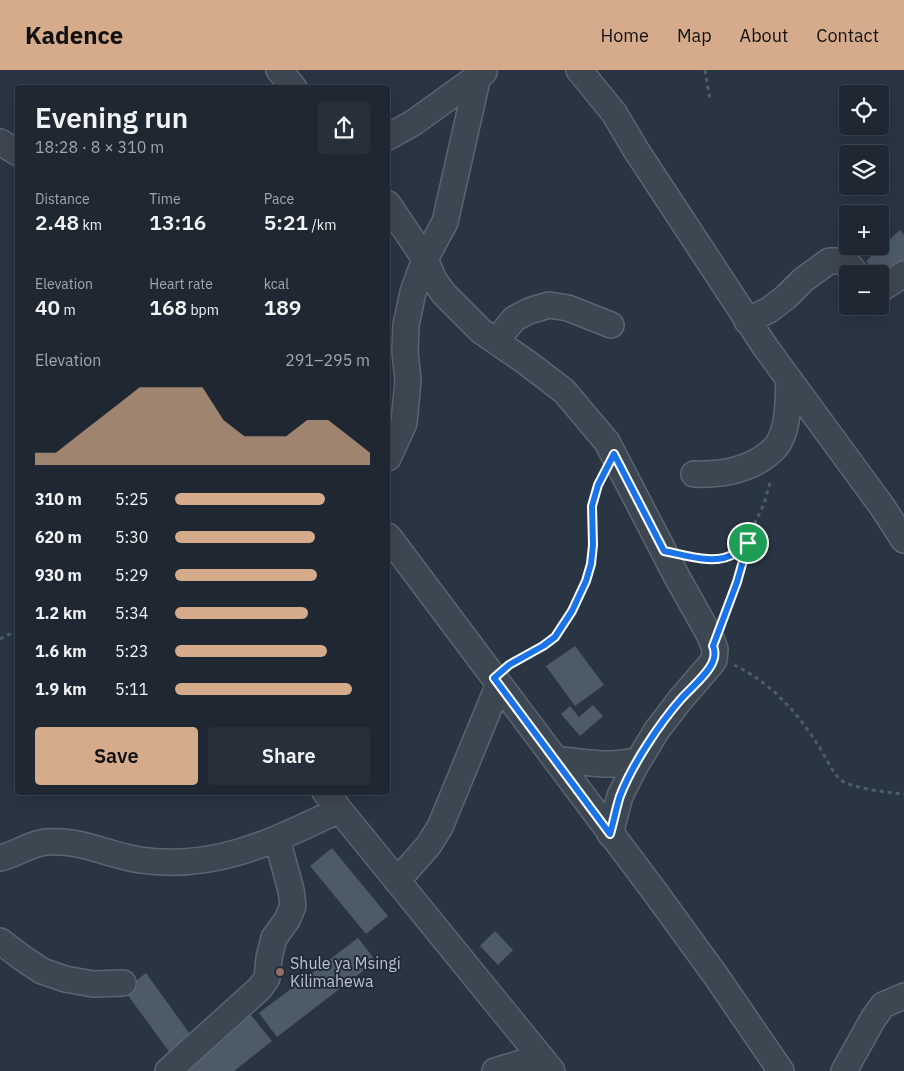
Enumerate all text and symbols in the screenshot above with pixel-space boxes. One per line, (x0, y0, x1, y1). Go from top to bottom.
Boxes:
text: Kadence (25, 19, 123, 51)
text: Home (601, 24, 649, 47)
text: Map (677, 24, 712, 47)
text: About (740, 24, 788, 47)
text: Contact (816, 24, 879, 47)
map controls (839, 85, 889, 315)
button: locate (839, 85, 889, 135)
text: Evening run (35, 99, 188, 136)
button: share (318, 102, 370, 154)
text: 18:28 · 8 × 310 m (35, 137, 164, 157)
button: layers (839, 145, 889, 195)
text: Distance (35, 190, 90, 208)
text: Time (149, 190, 181, 208)
text: Pace (264, 190, 294, 208)
button: + (839, 205, 889, 255)
text: 2.48 (35, 208, 79, 236)
text: 13:16 (149, 208, 206, 236)
text: 5:21 (264, 208, 308, 236)
text: km (79, 216, 102, 234)
text: /km (308, 216, 336, 234)
button: − (839, 265, 889, 315)
text: Elevation (35, 275, 93, 293)
text: Heart rate (149, 275, 213, 293)
text: kcal (264, 275, 289, 293)
text: 40 (35, 293, 60, 321)
text: 168 (149, 293, 187, 321)
text: 189 (264, 293, 301, 321)
text: m (60, 301, 76, 319)
text: bpm (187, 301, 219, 319)
text: Elevation (35, 350, 101, 370)
text: 291–295 m (285, 350, 370, 370)
text: 310 m (35, 489, 82, 509)
text: 5:25 (115, 489, 148, 509)
pin (727, 522, 769, 564)
text: 620 m (35, 527, 82, 547)
text: 5:30 (115, 527, 148, 547)
icon: arrive (734, 529, 762, 557)
text: 930 m (35, 565, 82, 585)
text: 5:29 (115, 565, 148, 585)
text: 1.2 km (35, 603, 86, 623)
text: 5:34 (115, 603, 148, 623)
text: 1.6 km (35, 641, 86, 661)
text: 5:23 (115, 641, 148, 661)
text: 1.9 km (35, 679, 86, 699)
text: 5:11 (115, 679, 148, 699)
button: Save (35, 727, 198, 785)
button: Share (208, 727, 370, 785)
place label: Shule ya Msingi Kilimahewa (290, 953, 401, 991)
marker: Shule ya Msingi Kilimahewa (274, 966, 286, 978)

